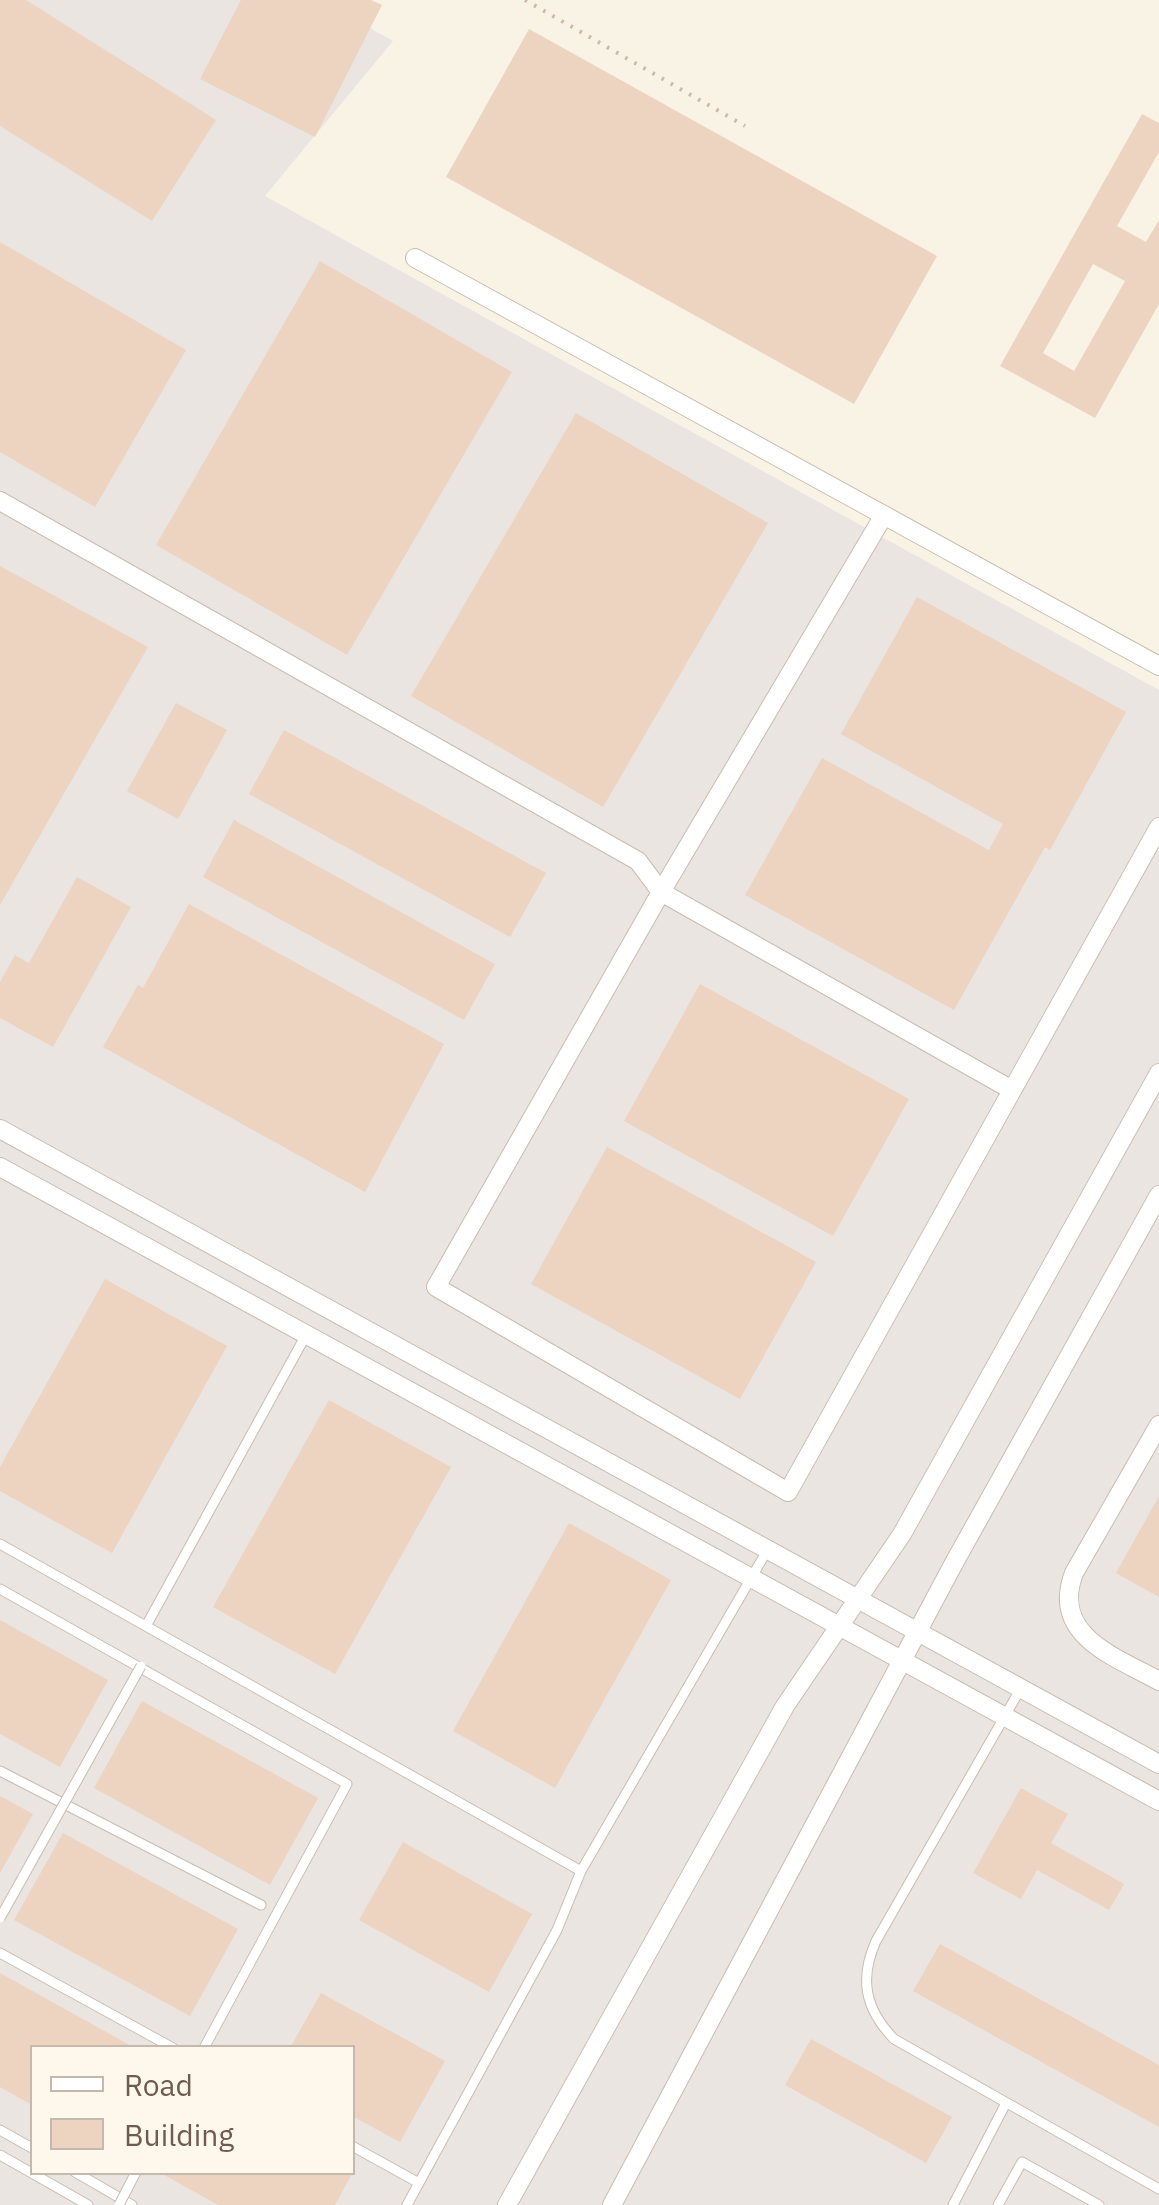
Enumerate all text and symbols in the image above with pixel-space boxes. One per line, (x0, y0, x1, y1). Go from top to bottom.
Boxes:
legend (30, 2045, 355, 2175)
text: Road (124, 2065, 193, 2104)
text: Building (124, 2115, 234, 2154)

